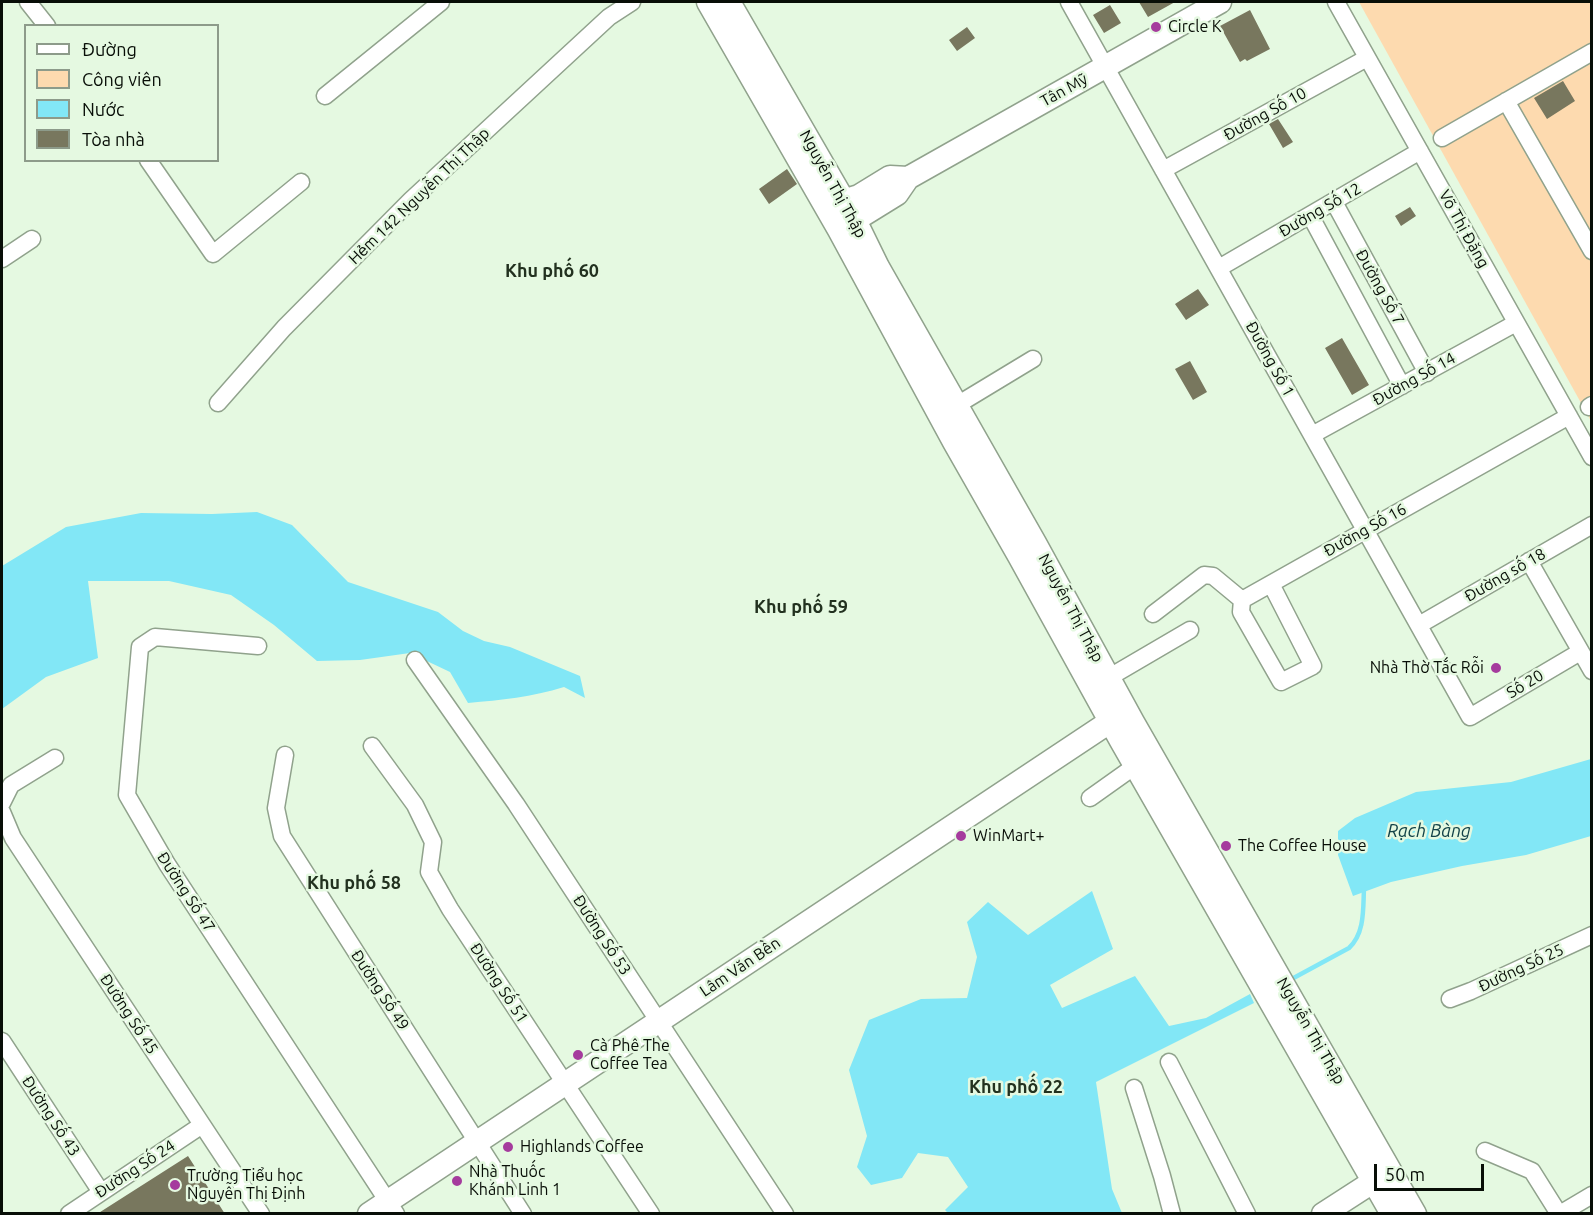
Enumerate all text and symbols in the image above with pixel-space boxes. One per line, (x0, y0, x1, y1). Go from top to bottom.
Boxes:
place label: Circle K (1168, 17, 1222, 37)
marker: Circle K (1149, 20, 1163, 34)
legend (24, 24, 219, 162)
text: Đường (82, 39, 137, 59)
text: Công viên (82, 69, 162, 89)
street label: Tân Mỹ (1037, 69, 1091, 111)
street label: Đường Số 10 (1220, 83, 1310, 145)
text: Nước (82, 99, 124, 119)
street label: Hẻm 142 Nguyễn Thị Thập (345, 124, 493, 268)
street label: Nguyễn Thị Thập (795, 127, 871, 241)
text: Tòa nhà (82, 129, 145, 149)
street label: Đường Số 12 (1275, 179, 1365, 241)
street label: Võ Thị Đặng (1435, 187, 1493, 271)
street label: Đường Số 7 (1352, 246, 1408, 328)
district label: Khu phố 60 (505, 260, 599, 282)
street label: Đường Số 1 (1242, 318, 1298, 400)
street label: Đường Số 14 (1369, 348, 1459, 410)
street label: Đường Số 16 (1320, 499, 1410, 561)
street label: Đường số 18 (1461, 544, 1549, 606)
street label: Nguyễn Thị Thập (1034, 550, 1108, 666)
district label: Khu phố 59 (754, 596, 848, 618)
place label: Nhà Thờ Tắc Rỗi (1370, 658, 1484, 678)
marker: Nhà Thờ Tắc Rỗi (1489, 661, 1503, 675)
street label: Số 20 (1503, 666, 1547, 702)
water label: Rạch Bàng (1387, 820, 1471, 842)
place label: WinMart+ (973, 826, 1045, 846)
marker: WinMart+ (954, 829, 968, 843)
place label: The Coffee House (1238, 836, 1367, 856)
marker: The Coffee House (1219, 839, 1233, 853)
street label: Đường Số 47 (153, 848, 219, 936)
district label: Khu phố 58 (307, 872, 401, 894)
street label: Đường Số 53 (569, 891, 635, 979)
street label: Lâm Văn Bền (696, 933, 784, 1001)
street label: Đường Số 51 (466, 939, 532, 1027)
street label: Đường Số 25 (1475, 940, 1567, 996)
street label: Đường Số 49 (347, 946, 413, 1034)
street label: Đường Số 45 (96, 970, 162, 1058)
street label: Nguyễn Thị Thập (1273, 974, 1349, 1088)
place label: Cà Phê The Coffee Tea (590, 1036, 670, 1074)
marker: Cà Phê The Coffee Tea (571, 1048, 585, 1062)
street label: Đường Số 43 (18, 1072, 84, 1160)
district label: Khu phố 22 (969, 1076, 1063, 1098)
street label: Đường Số 24 (91, 1136, 179, 1202)
place label: Highlands Coffee (520, 1137, 644, 1157)
marker: Highlands Coffee (501, 1140, 515, 1154)
scale bar (1377, 1152, 1486, 1190)
place label: Nhà Thuốc Khánh Linh 1 (469, 1162, 561, 1200)
text: 50 m (1385, 1164, 1425, 1184)
place label: Trường Tiểu học Nguyễn Thị Định (187, 1166, 305, 1204)
marker: Nhà Thuốc Khánh Linh 1 (450, 1174, 464, 1188)
marker: Trường Tiểu học Nguyễn Thị Định (168, 1178, 182, 1192)

